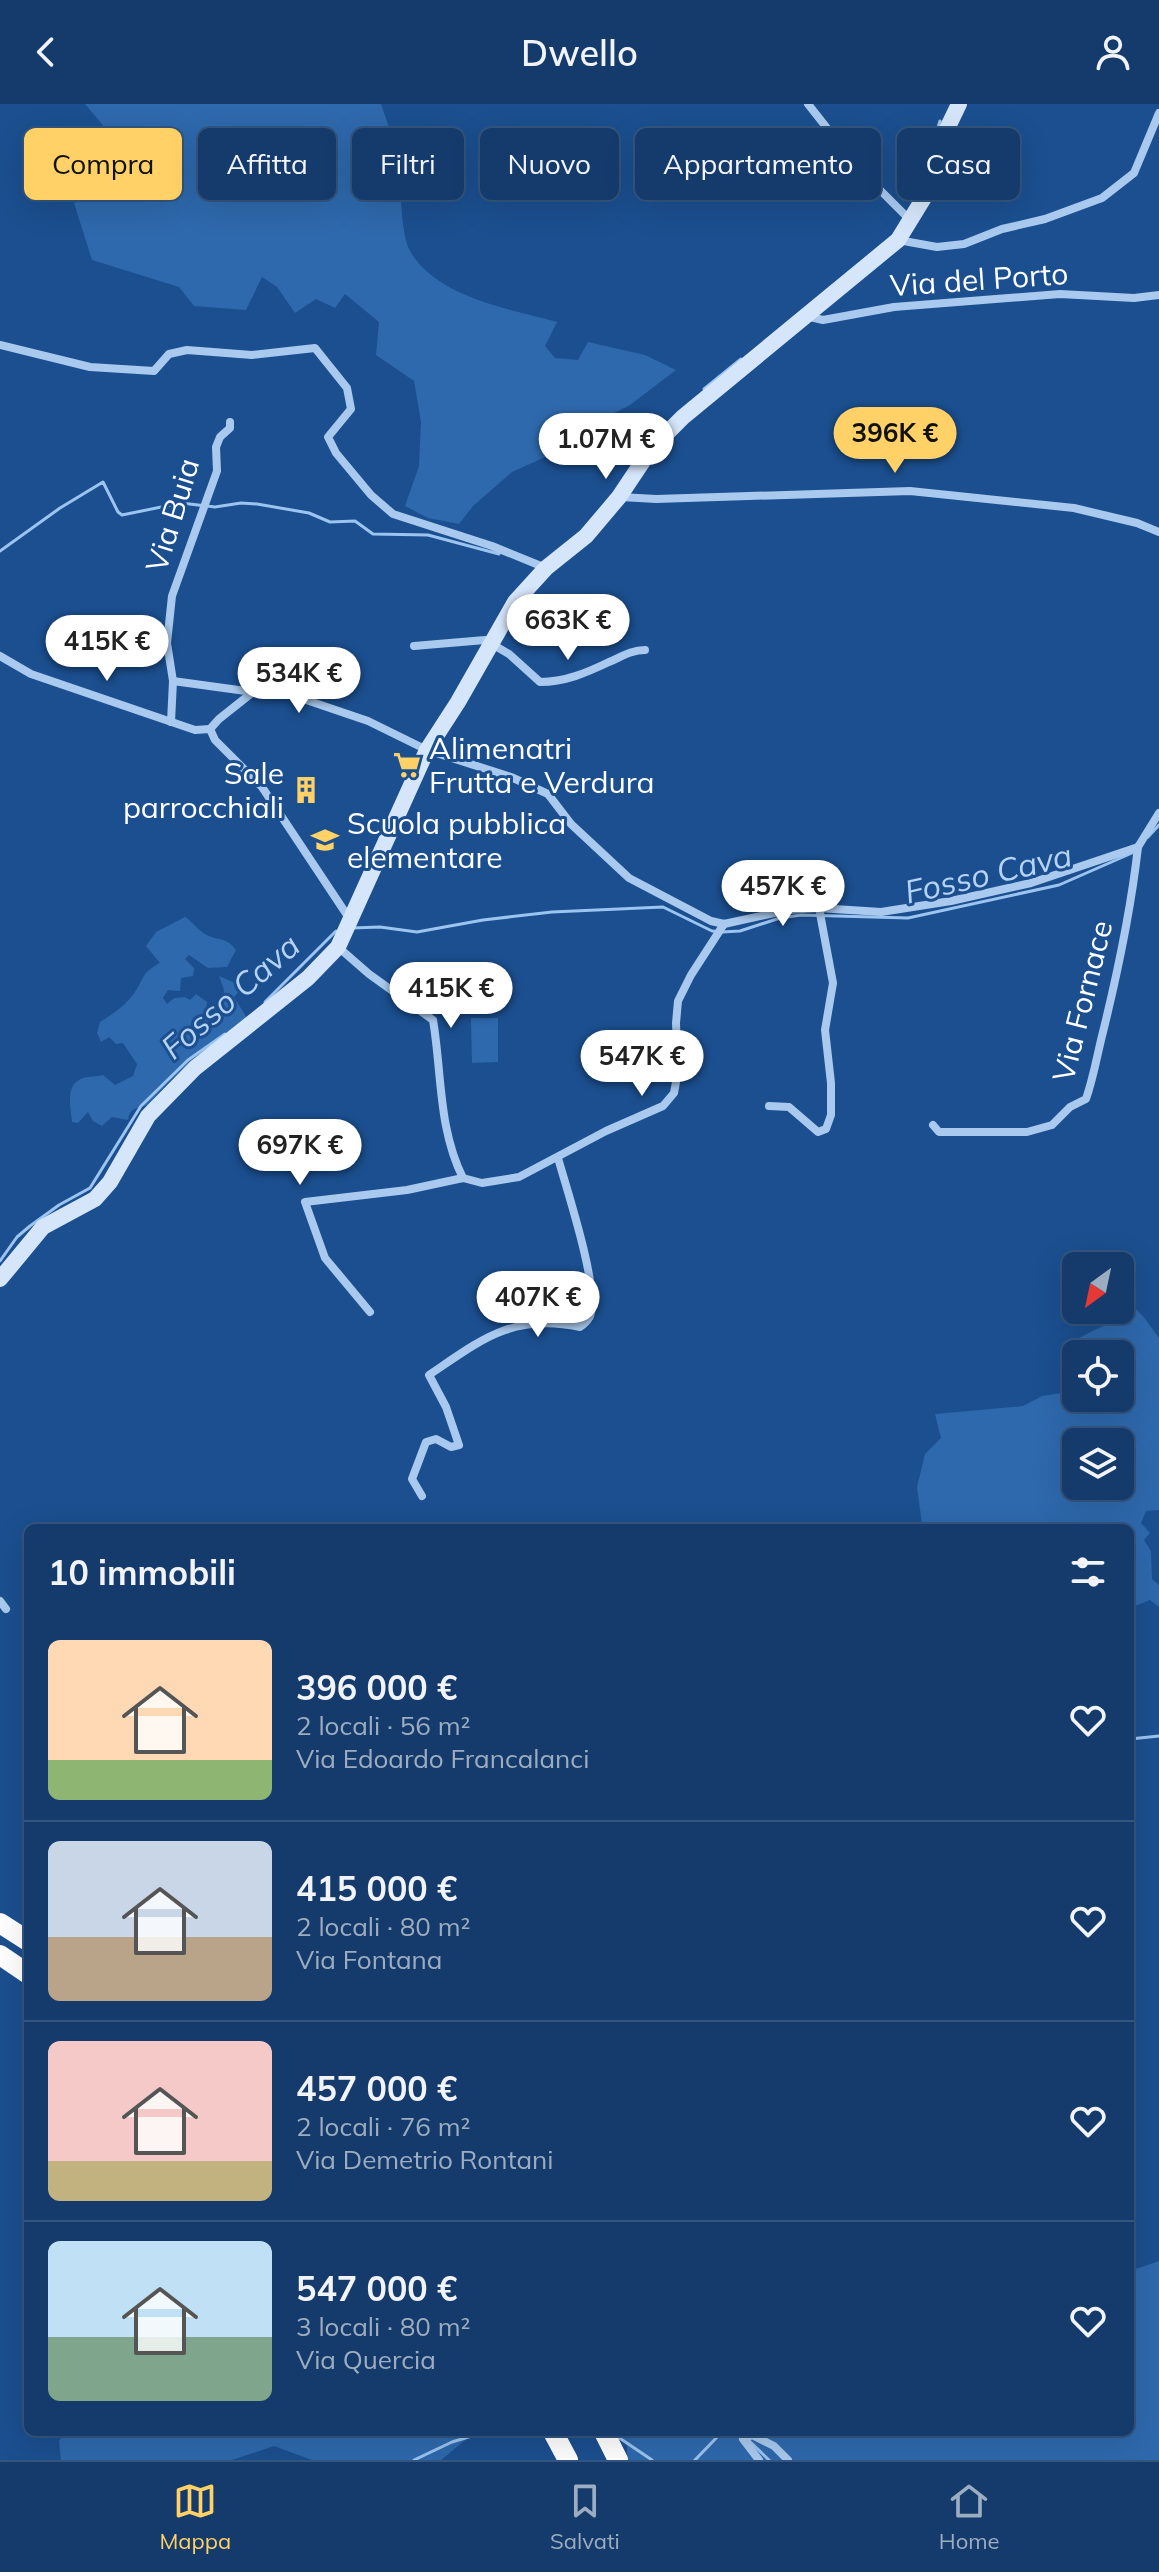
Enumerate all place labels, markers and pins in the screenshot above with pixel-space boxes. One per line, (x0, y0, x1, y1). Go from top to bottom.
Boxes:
pin: 396K € (830, 407, 960, 475)
pin: 1.07M € (532, 413, 680, 481)
pin: 663K € (503, 594, 633, 662)
pin: 415K € (42, 615, 172, 683)
pin: 534K € (234, 647, 364, 715)
place label: Alimenatri Frutta e Verdura (429, 729, 655, 801)
supermarket icon: Alimenatri Frutta e Verdura (392, 750, 422, 780)
place label: Sale parrocchiali (123, 754, 284, 826)
building icon: Sale parrocchiali (291, 775, 321, 805)
place label: Scuola pubblica elementare (347, 804, 566, 876)
school or university icon: Scuola pubblica elementare (310, 825, 340, 855)
pin: 457K € (718, 860, 848, 928)
pin: 415K € (386, 962, 516, 1030)
pin: 547K € (577, 1030, 707, 1098)
pin: 697K € (235, 1119, 365, 1187)
pin: 407K € (473, 1271, 603, 1339)

